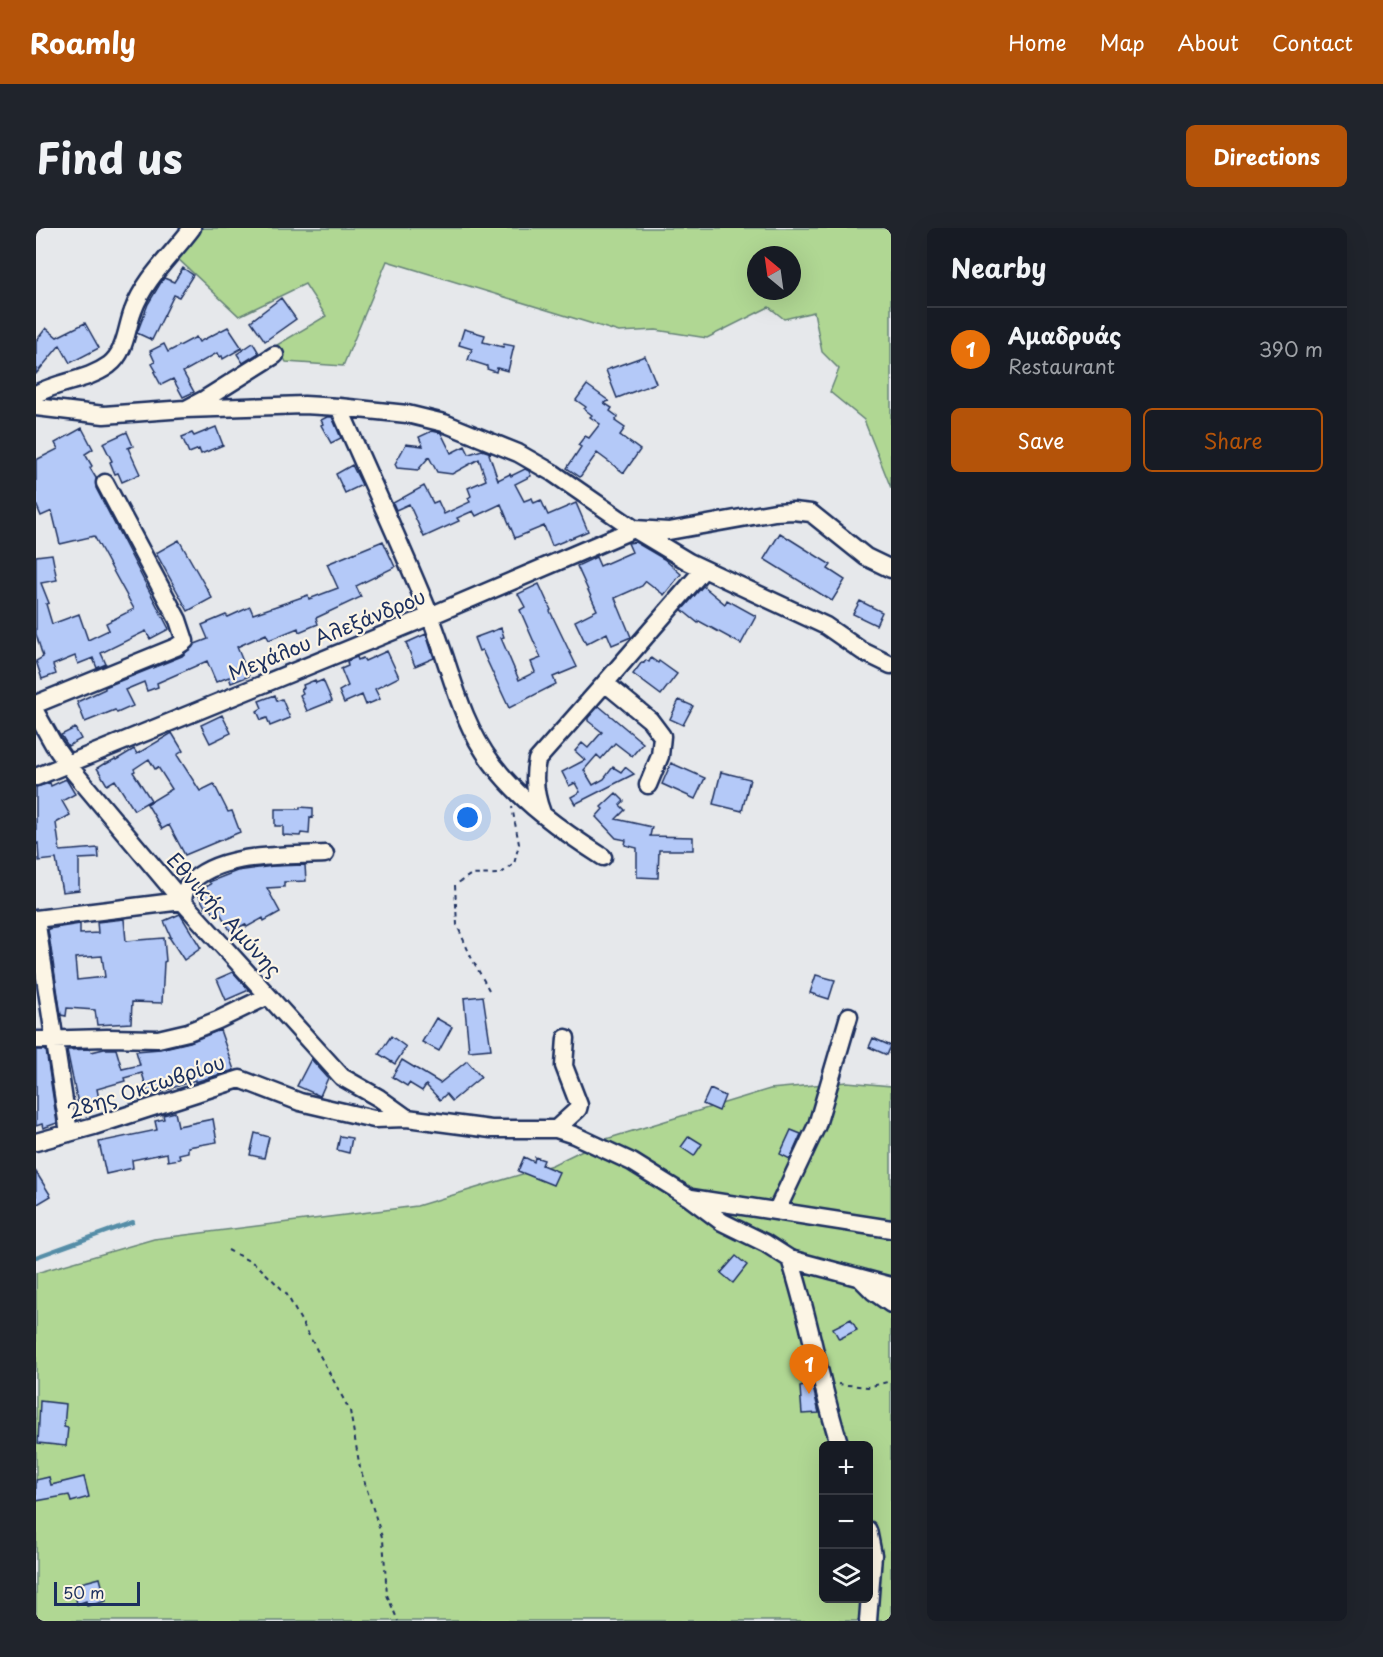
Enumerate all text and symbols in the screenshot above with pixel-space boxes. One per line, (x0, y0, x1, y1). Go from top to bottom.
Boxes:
text: Roamly (30, 21, 136, 64)
text: Home (1008, 26, 1067, 58)
text: Map (1100, 26, 1145, 58)
text: About (1178, 26, 1239, 58)
text: Contact (1272, 26, 1353, 58)
text: Find us (36, 125, 183, 188)
button: Directions (1186, 125, 1347, 187)
north arrow (747, 246, 801, 300)
text: Nearby (951, 248, 1046, 287)
text: Αμαδρυάς (1008, 318, 1121, 351)
text: 1 (966, 334, 975, 364)
text: 390 m (1259, 334, 1323, 364)
text: Restaurant (1008, 351, 1115, 381)
button: Save (951, 408, 1131, 472)
button: Share (1143, 408, 1323, 472)
street label: Μεγάλου Αλεξάνδρου (223, 581, 430, 687)
your location (453, 803, 482, 832)
street label: Εθνικής Αμύνης (160, 845, 289, 983)
street label: 28ης Οκτωβρίου (63, 1046, 228, 1126)
pin: 1 (790, 1344, 828, 1394)
map controls (819, 1441, 873, 1603)
button: + (819, 1441, 873, 1495)
button: − (819, 1495, 873, 1549)
button: layers (819, 1549, 873, 1603)
scale bar (54, 1579, 140, 1606)
text: 50 m (63, 1580, 104, 1604)

